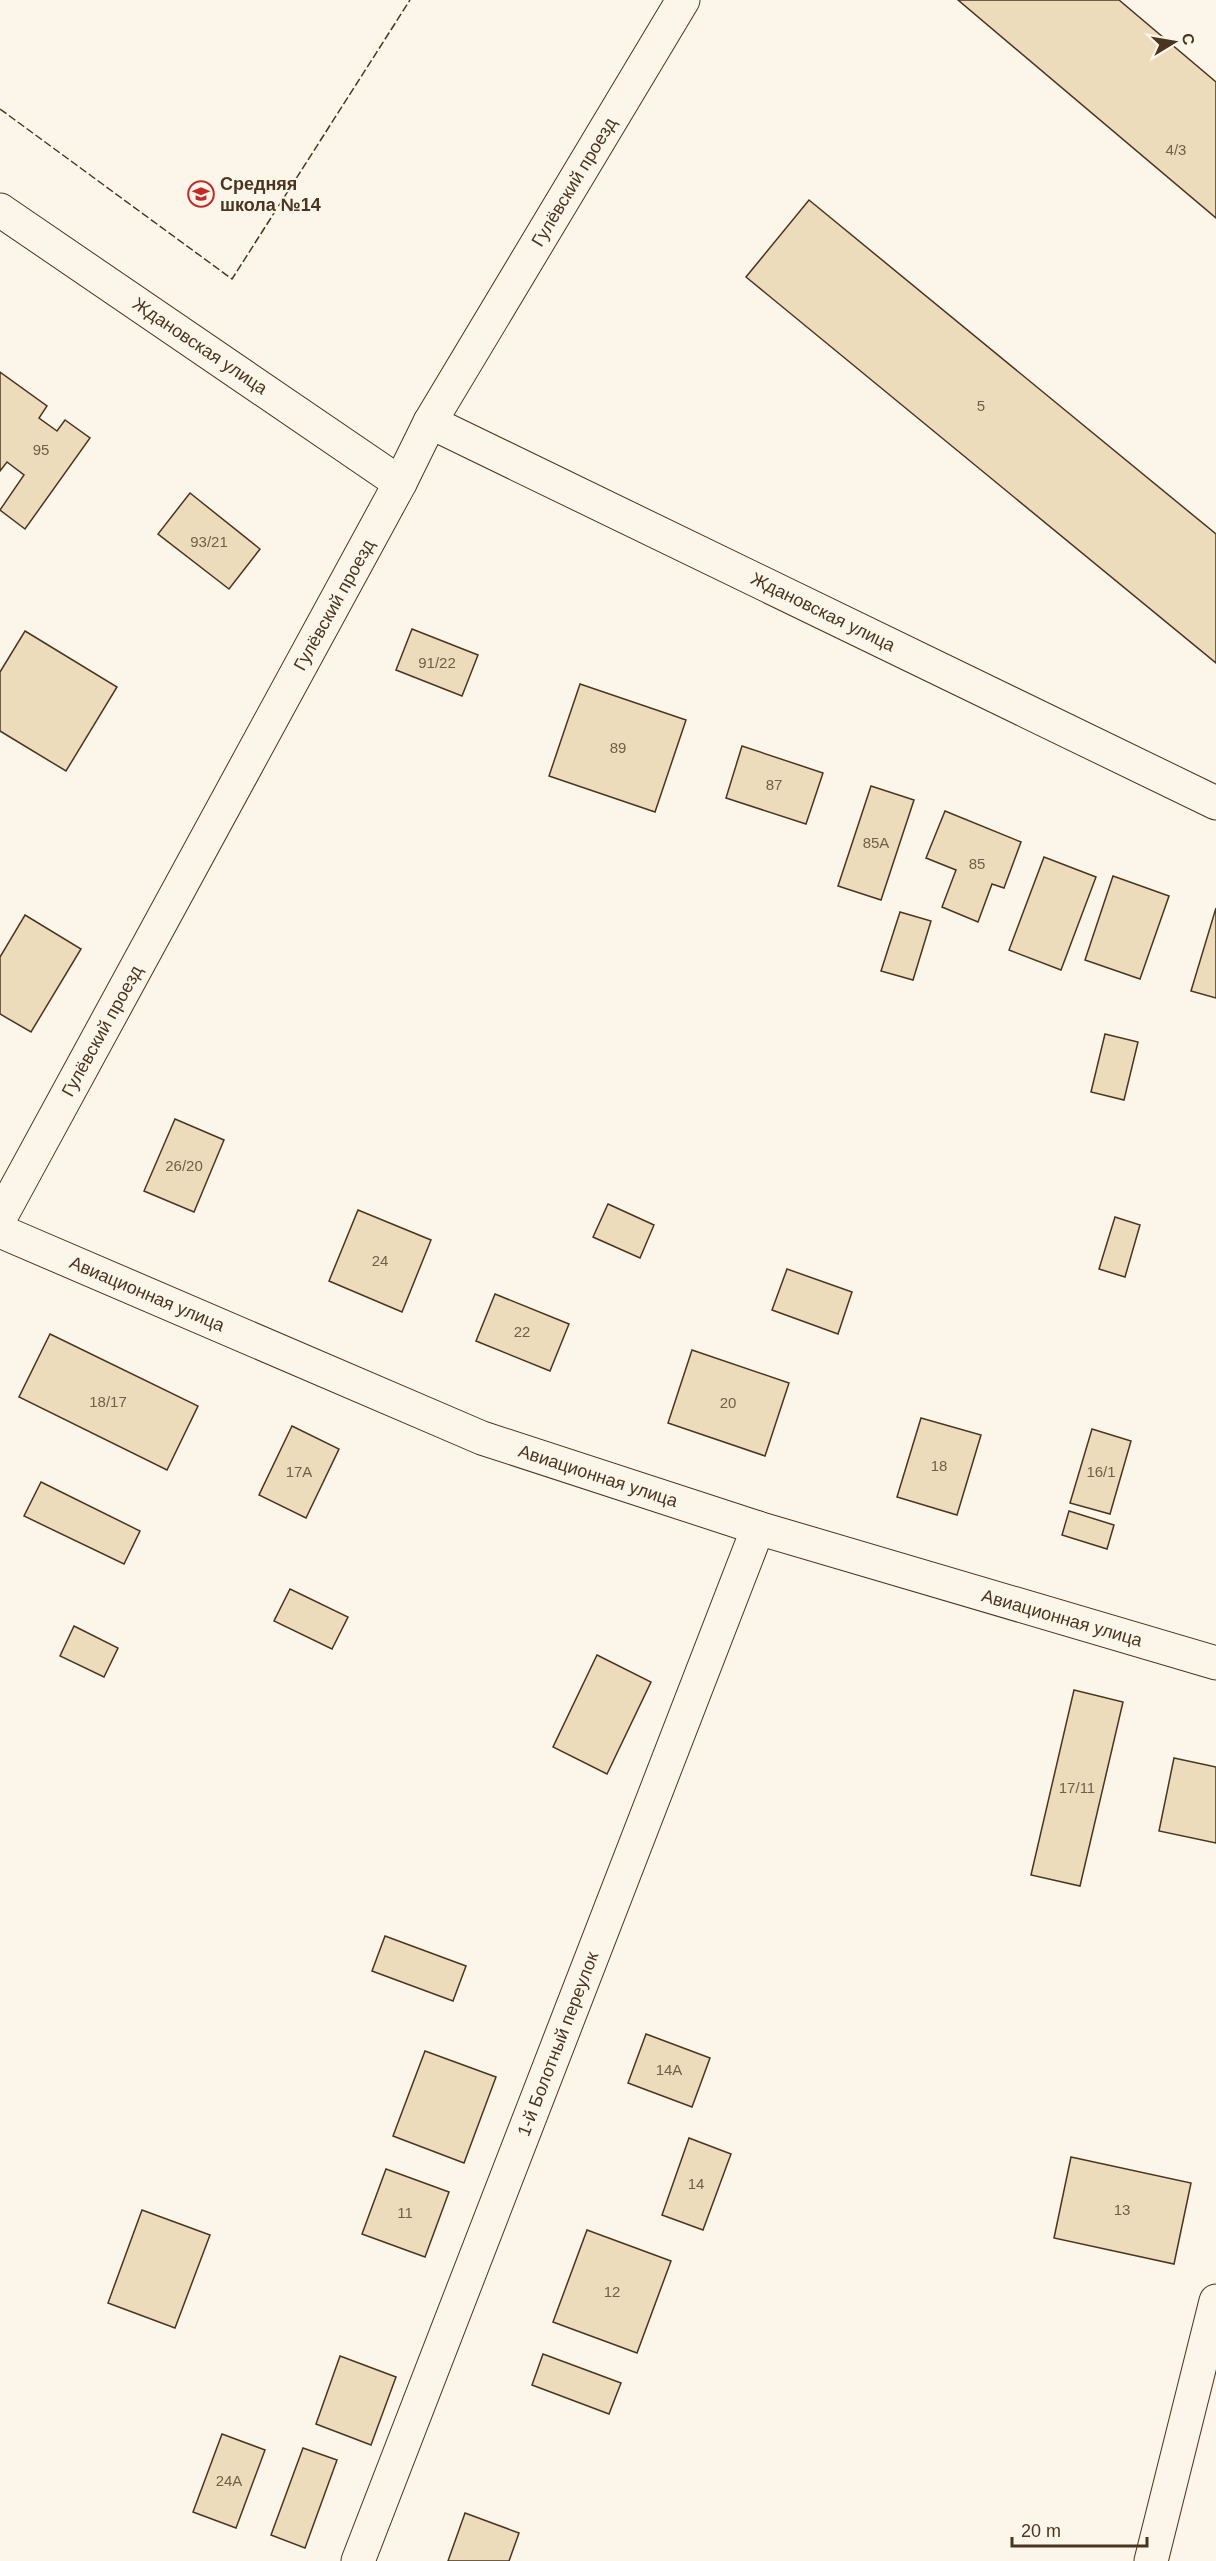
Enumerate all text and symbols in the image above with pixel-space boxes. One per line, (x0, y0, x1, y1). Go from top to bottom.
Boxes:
north arrow (1144, 12, 1204, 72)
text: С (1179, 32, 1198, 47)
street label: Гулёвский проезд (528, 114, 621, 250)
house number: 4/3 (1166, 141, 1186, 158)
place label: Средняя школа №14 (220, 174, 321, 215)
school or university icon: Средняя школа №14 (186, 179, 216, 209)
street label: Ждановская улица (129, 294, 272, 399)
house number: 5 (977, 397, 985, 414)
house number: 95 (33, 441, 49, 458)
house number: 93/21 (190, 533, 228, 550)
street label: Гулёвский проезд (290, 536, 379, 674)
street label: Ждановская улица (748, 568, 899, 656)
house number: 91/22 (418, 654, 456, 671)
house number: 89 (610, 739, 626, 756)
house number: 87 (766, 776, 782, 793)
house number: 85А (863, 834, 889, 851)
house number: 85 (969, 855, 985, 872)
street label: Гулёвский проезд (58, 962, 147, 1100)
house number: 26/20 (165, 1157, 203, 1174)
street label: Авиационная улица (67, 1252, 228, 1336)
house number: 24 (372, 1252, 388, 1269)
house number: 22 (514, 1323, 530, 1340)
house number: 18/17 (89, 1393, 127, 1410)
house number: 20 (720, 1394, 736, 1411)
street label: Авиационная улица (516, 1441, 681, 1511)
house number: 18 (931, 1457, 947, 1474)
house number: 17А (286, 1463, 312, 1480)
house number: 16/1 (1086, 1463, 1116, 1480)
street label: Авиационная улица (979, 1585, 1146, 1651)
house number: 17/11 (1059, 1779, 1095, 1796)
street label: 1-й Болотный переулок (514, 1949, 602, 2139)
house number: 14А (656, 2061, 682, 2078)
house number: 14 (688, 2175, 704, 2192)
house number: 13 (1114, 2201, 1130, 2218)
house number: 11 (397, 2204, 413, 2221)
house number: 12 (604, 2283, 620, 2300)
house number: 24А (216, 2472, 242, 2489)
scale bar (1012, 2510, 1147, 2548)
text: 20 m (1021, 2521, 1061, 2541)

